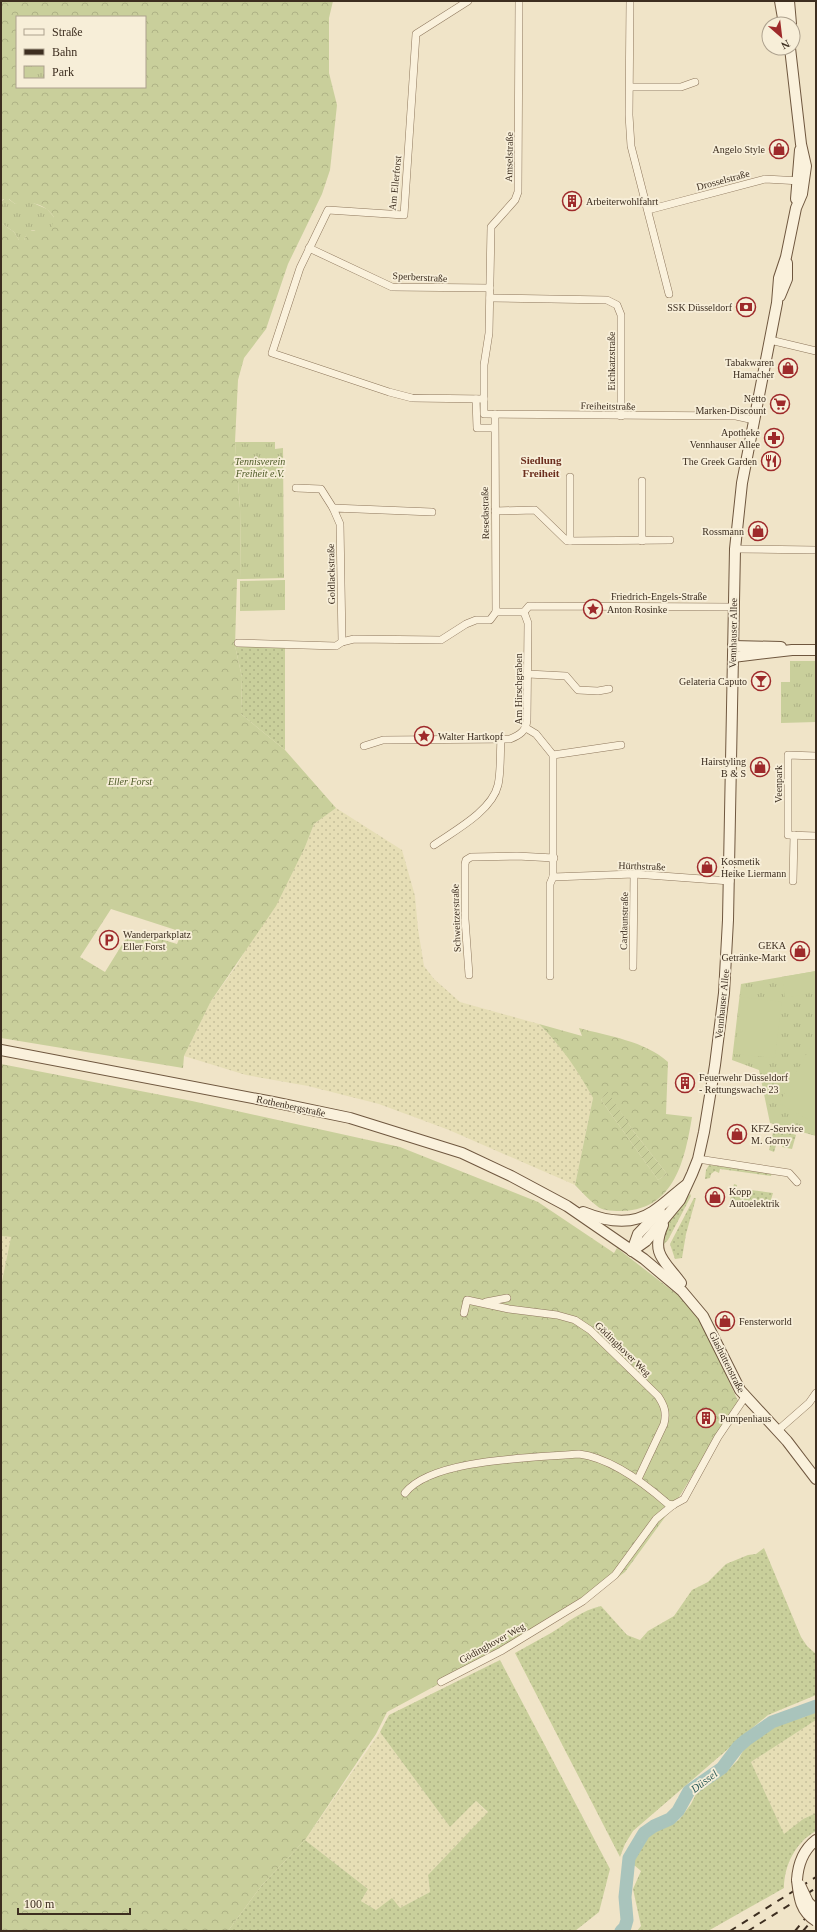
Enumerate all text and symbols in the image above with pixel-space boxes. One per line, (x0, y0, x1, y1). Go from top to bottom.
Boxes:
legend (16, 16, 146, 88)
north arrow (761, 16, 801, 56)
text: Straße (52, 25, 83, 39)
text: N (779, 38, 792, 52)
text: Bahn (52, 45, 77, 59)
text: Park (52, 65, 74, 79)
street label: Amselstraße (503, 131, 515, 182)
shop icon: Angelo Style (768, 138, 790, 160)
place label: Angelo Style (713, 144, 766, 155)
street label: Am Ellerforst (387, 155, 403, 211)
street label: Drosselstraße (695, 167, 751, 192)
building icon: Arbeiterwohlfahrt (561, 190, 583, 212)
place label: Arbeiterwohlfahrt (586, 196, 658, 207)
street label: Sperberstraße (392, 270, 448, 284)
bank icon: SSK Düsseldorf (735, 296, 757, 318)
place label: SSK Düsseldorf (667, 302, 733, 313)
street label: Eichkatzstraße (606, 331, 617, 390)
place label: Tabakwaren Hamacher (725, 357, 775, 380)
shop icon: Tabakwaren Hamacher (777, 357, 799, 379)
place label: Netto Marken-Discount (695, 393, 766, 416)
supermarket icon: Netto Marken-Discount (769, 393, 791, 415)
street label: Freiheitstraße (580, 400, 636, 412)
place label: Apotheke Vennhauser Allee (690, 427, 761, 450)
pharmacy icon: Apotheke Vennhauser Allee (763, 427, 785, 449)
restaurant icon: The Greek Garden (760, 450, 782, 472)
district label: Siedlung Freiheit (521, 454, 562, 479)
park label: Tennisverein Freiheit e.V. (235, 456, 285, 479)
place label: The Greek Garden (683, 456, 757, 467)
street label: Resedastraße (479, 486, 491, 539)
shop icon: Rossmann (747, 520, 769, 542)
place label: Rossmann (702, 526, 744, 537)
street label: Goldlackstraße (325, 543, 337, 604)
street label: Friedrich-Engels-Straße (611, 591, 708, 602)
street label: Vennhauser Allee (727, 597, 739, 668)
place icon: Anton Rosinke (582, 598, 604, 620)
place label: Anton Rosinke (607, 604, 668, 615)
street label: Am Hirschgraben (513, 653, 524, 725)
bar icon: Gelateria Caputo (750, 670, 772, 692)
place label: Gelateria Caputo (679, 676, 747, 687)
place icon: Walter Hartkopf (413, 725, 435, 747)
place label: Walter Hartkopf (438, 731, 504, 742)
place label: Hairstyling B & S (701, 756, 746, 779)
shop icon: Hairstyling B & S (749, 756, 771, 778)
street label: Veenpark (773, 765, 784, 803)
park label: Eller Forst (107, 776, 152, 787)
shop icon: Kosmetik Heike Liermann (696, 856, 718, 878)
place label: Kosmetik Heike Liermann (721, 856, 786, 879)
street label: Hürthstraße (618, 860, 666, 872)
street label: Schweitzerstraße (449, 883, 463, 952)
street label: Cardaunstraße (618, 891, 630, 950)
parking icon: Wanderparkplatz Eller Forst (98, 929, 120, 951)
place label: Wanderparkplatz Eller Forst (123, 929, 192, 952)
place label: GEKA Getränke-Markt (722, 940, 787, 963)
shop icon: GEKA Getränke-Markt (789, 940, 811, 962)
street label: Vennhauser Allee (713, 968, 731, 1040)
building icon: Feuerwehr Düsseldorf - Rettungswache 23 (674, 1072, 696, 1094)
place label: Feuerwehr Düsseldorf - Rettungswache 23 (699, 1072, 789, 1095)
street label: Rothenbergstraße (255, 1093, 327, 1119)
shop icon: KFZ-Service M. Gorny (726, 1123, 748, 1145)
place label: KFZ-Service M. Gorny (751, 1123, 804, 1146)
shop icon: Kopp Autoelektrik (704, 1186, 726, 1208)
place label: Kopp Autoelektrik (729, 1186, 780, 1209)
shop icon: Fensterworld (714, 1310, 736, 1332)
place label: Fensterworld (739, 1316, 792, 1327)
street label: Gödinghover Weg (593, 1320, 653, 1378)
street label: Glashüttenstraße (707, 1330, 747, 1395)
building icon: Pumpenhaus (695, 1407, 717, 1429)
place label: Pumpenhaus (720, 1413, 771, 1424)
street label: Gödinghover Weg (457, 1620, 527, 1666)
water label: Düssel (688, 1767, 720, 1795)
scale bar (18, 1890, 130, 1916)
text: 100 m (24, 1897, 55, 1911)

